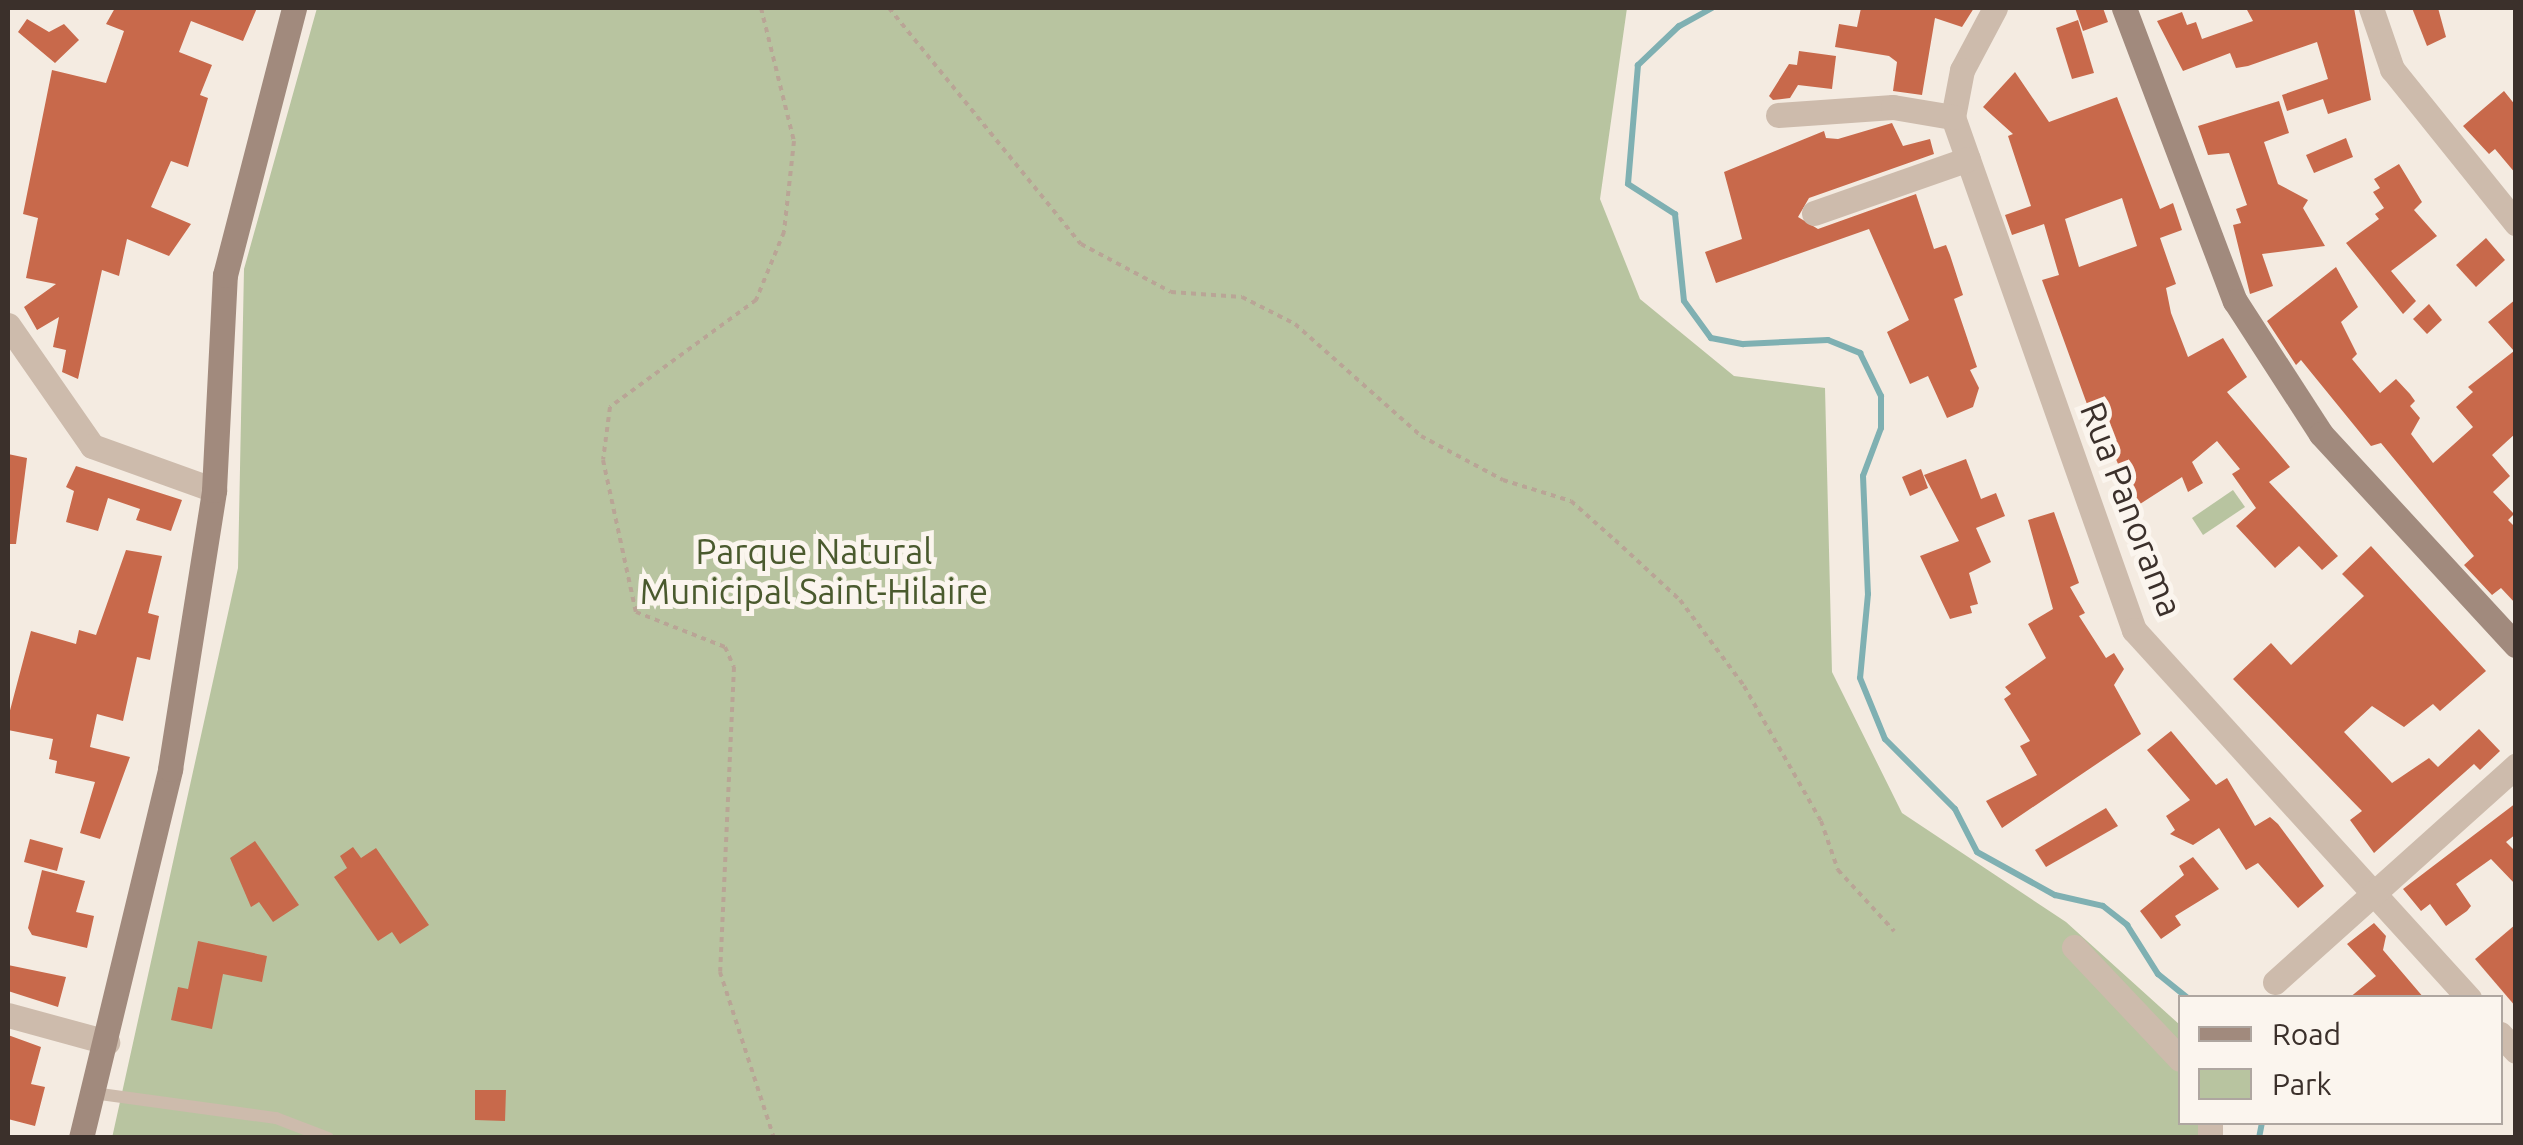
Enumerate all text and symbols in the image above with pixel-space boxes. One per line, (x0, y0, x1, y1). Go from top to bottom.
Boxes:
street label: Rua Panorama (2072, 396, 2192, 622)
park label: Parque Natural Municipal Saint-Hilaire (640, 530, 988, 612)
legend (2178, 995, 2503, 1125)
text: Road (2272, 1017, 2341, 1051)
text: Park (2272, 1067, 2332, 1101)

